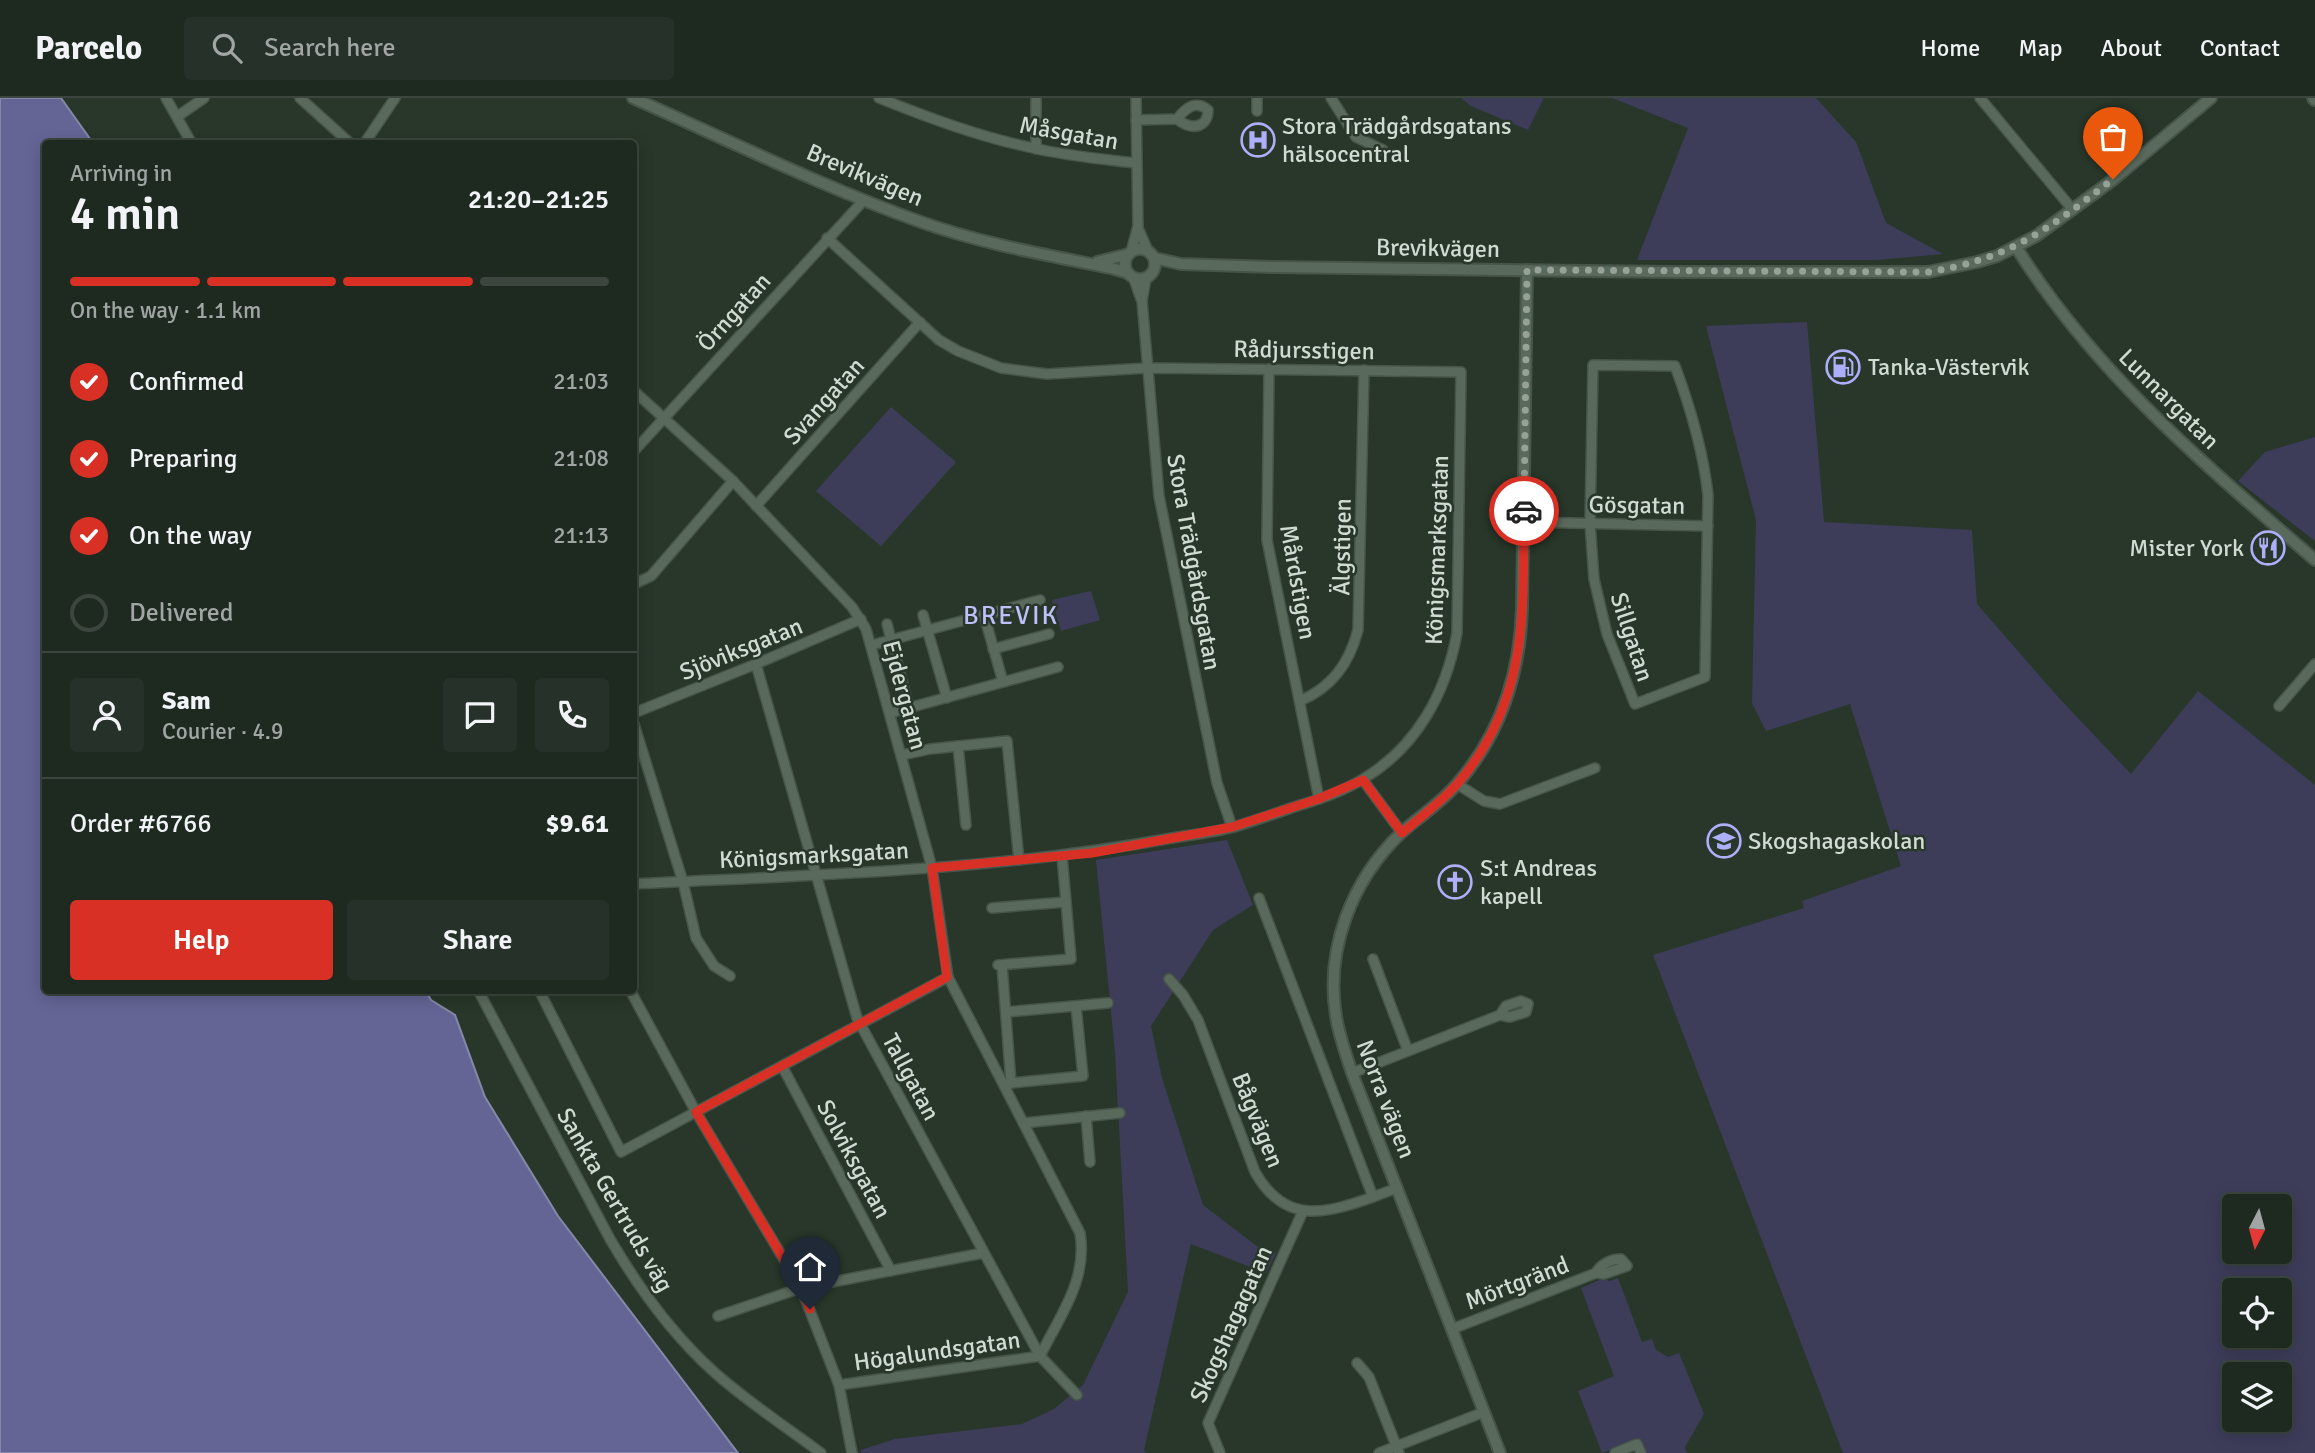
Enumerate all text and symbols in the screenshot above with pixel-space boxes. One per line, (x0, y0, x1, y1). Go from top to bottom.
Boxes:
search box (184, 17, 674, 80)
text: Parcelo (35, 28, 142, 69)
icon: search (208, 29, 246, 67)
text: Search here (264, 32, 395, 64)
text: Home (1920, 33, 1980, 63)
text: Map (2018, 33, 2063, 63)
text: About (2101, 33, 2162, 63)
text: Contact (2200, 33, 2280, 63)
pin (2083, 107, 2143, 179)
street label: Måsgatan (1017, 110, 1121, 156)
place label: Stora Trädgårdsgatans hälsocentral (1282, 111, 1512, 169)
icon: bag (2094, 118, 2132, 156)
hospital icon: Stora Trädgårdsgatans hälsocentral (1239, 121, 1277, 159)
street label: Brevikvägen (802, 137, 928, 213)
text: Arriving in (70, 159, 172, 188)
text: 21:20–21:25 (468, 184, 609, 216)
text: 4 min (70, 186, 180, 242)
street label: Brevikvägen (1376, 232, 1500, 264)
street label: Örngatan (691, 266, 777, 358)
text: On the way · 1.1 km (70, 296, 261, 325)
street label: Rådjursstigen (1233, 334, 1375, 366)
street label: Lunnargatan (2112, 342, 2226, 456)
fuel station icon: Tanka-Västervik (1824, 348, 1862, 386)
street label: Svangatan (777, 351, 871, 451)
place label: Tanka-Västervik (1868, 352, 2030, 382)
icon: check (70, 363, 108, 401)
text: Confirmed (129, 366, 244, 398)
text: 21:03 (553, 367, 609, 396)
icon: check (70, 440, 108, 478)
text: Preparing (129, 443, 237, 475)
text: 21:08 (553, 444, 609, 473)
street label: Stora Trädgårdsgatan (1160, 451, 1228, 673)
street label: Königsmarksgatan (1419, 455, 1455, 645)
courier (1489, 476, 1559, 546)
street label: Gösgatan (1588, 489, 1686, 521)
icon: car (1505, 492, 1543, 530)
street label: Älgstigen (1326, 498, 1358, 596)
icon: check (70, 517, 108, 555)
text: On the way (129, 520, 252, 552)
text: 21:13 (553, 521, 609, 550)
street label: Mårdstigen (1273, 522, 1323, 642)
restaurant icon: Mister York (2249, 529, 2287, 567)
place label: Mister York (2129, 533, 2244, 563)
street label: Sillgatan (1604, 589, 1660, 685)
text: Delivered (129, 597, 234, 629)
district label: BREVIK (963, 600, 1059, 632)
street label: Sjöviksgatan (675, 611, 807, 687)
street label: Ejdergatan (876, 637, 934, 753)
button: person (70, 678, 144, 752)
button: chat (443, 678, 517, 752)
button: phone (535, 678, 609, 752)
text: Sam (162, 685, 211, 717)
text: Courier · 4.9 (162, 717, 283, 746)
text: Order #6766 (70, 808, 211, 840)
text: $9.61 (545, 808, 609, 840)
school or university icon: Skogshagaskolan (1705, 822, 1743, 860)
place label: Skogshagaskolan (1748, 826, 1925, 856)
street label: Königsmarksgatan (718, 835, 910, 875)
place label: S:t Andreas kapell (1480, 853, 1597, 911)
church icon: S:t Andreas kapell (1436, 863, 1474, 901)
button: Help (70, 900, 333, 980)
button: Share (347, 900, 609, 980)
street label: Tallgatan (876, 1028, 946, 1126)
street label: Norra vägen (1350, 1036, 1422, 1162)
street label: Bågvägen (1225, 1068, 1291, 1172)
street label: Solviksgatan (810, 1094, 898, 1224)
street label: Sankta Gertruds väg (550, 1103, 680, 1297)
north arrow (2222, 1194, 2292, 1264)
map controls (2222, 1194, 2292, 1432)
pin (780, 1237, 840, 1309)
street label: Skogshagagatan (1183, 1241, 1279, 1407)
icon: home (791, 1248, 829, 1286)
street label: Mörtgränd (1461, 1250, 1573, 1316)
button: locate (2222, 1278, 2292, 1348)
street label: Högalundsgatan (852, 1324, 1022, 1378)
button: layers (2222, 1362, 2292, 1432)

